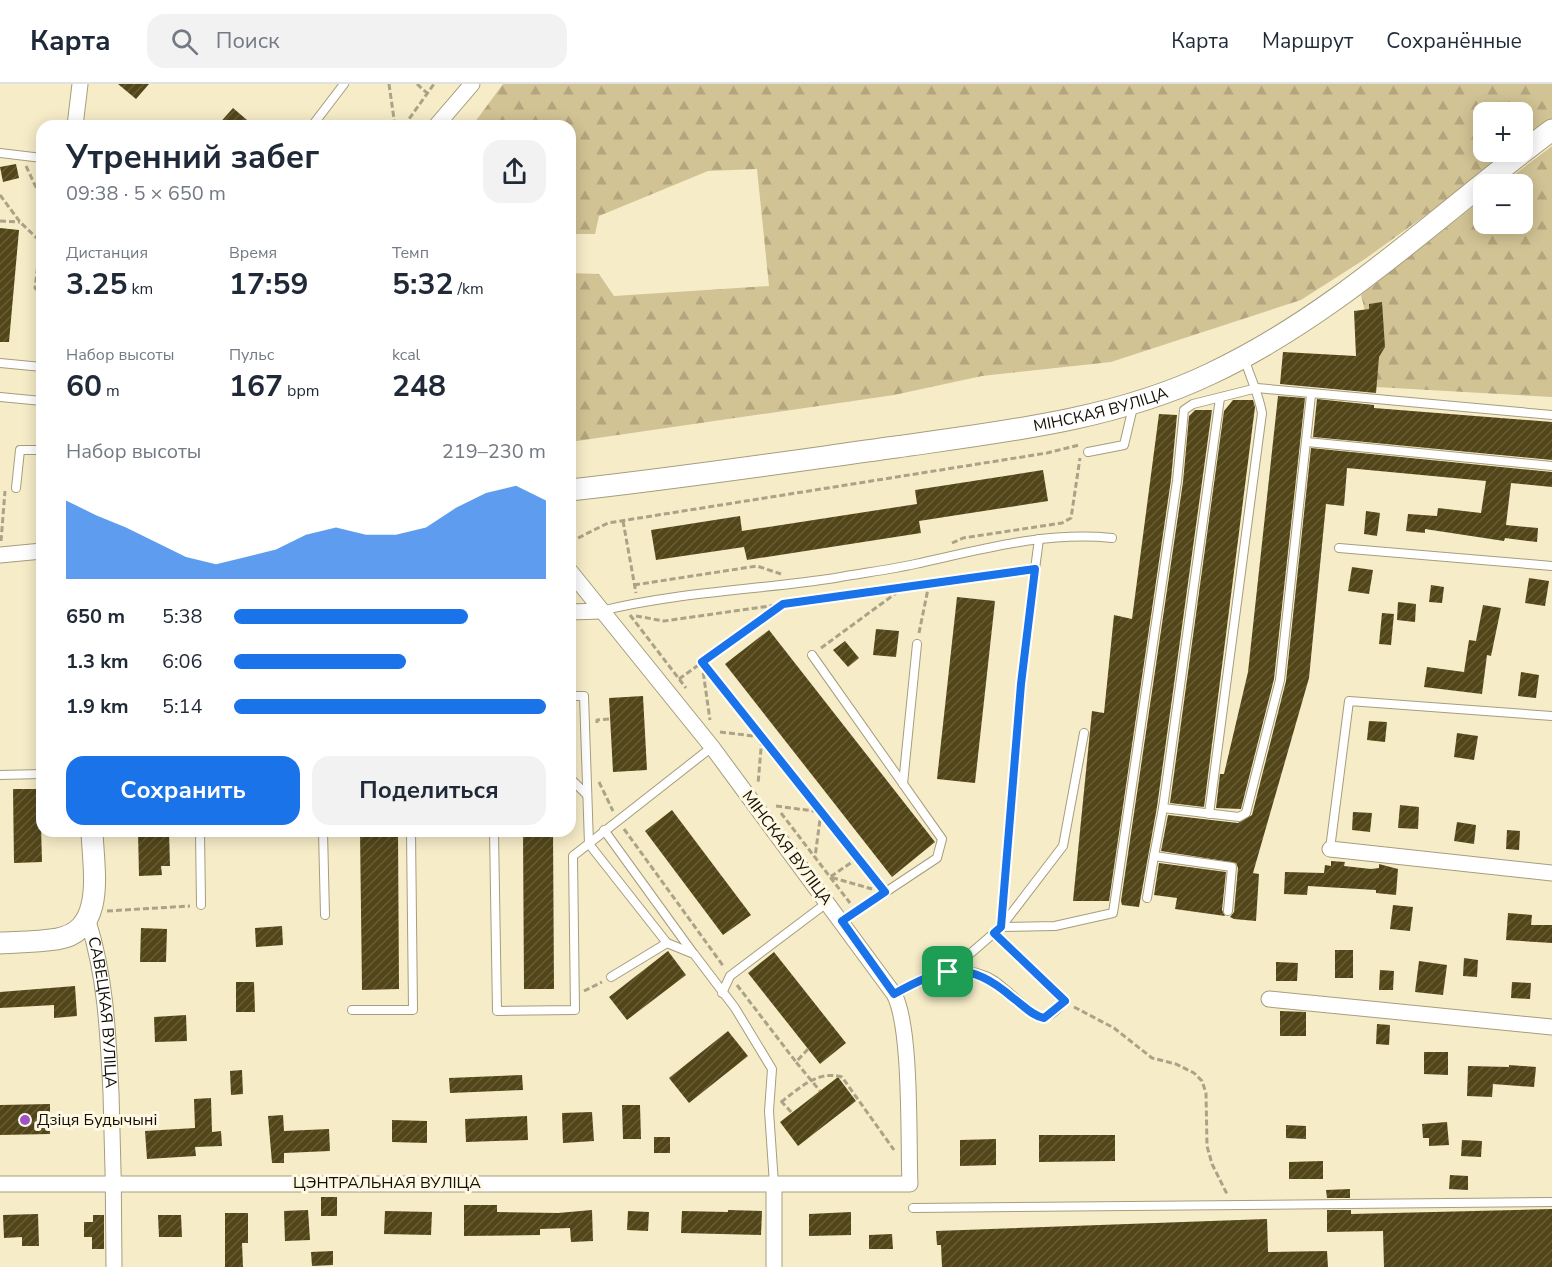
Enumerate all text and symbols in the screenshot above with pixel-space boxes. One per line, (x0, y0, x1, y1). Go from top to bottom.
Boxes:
search box (147, 14, 567, 68)
text: Карта (30, 22, 111, 60)
icon: search (168, 25, 201, 58)
text: Поиск (216, 26, 280, 56)
text: Карта (1171, 27, 1229, 55)
text: Маршрут (1262, 27, 1353, 55)
text: Сохранённые (1386, 27, 1522, 55)
map controls (1473, 102, 1533, 234)
button: + (1473, 102, 1533, 162)
text: Утренний забег (66, 135, 319, 180)
button: share (483, 140, 546, 203)
button: − (1473, 174, 1533, 234)
text: 09:38 · 5 × 650 m (66, 180, 226, 207)
text: Дистанция (66, 242, 148, 264)
text: Время (229, 242, 277, 264)
text: Темп (392, 242, 429, 264)
text: 3.25 (66, 264, 127, 305)
text: 17:59 (229, 264, 308, 305)
text: 5:32 (392, 264, 453, 305)
text: km (127, 278, 153, 300)
text: /km (453, 278, 484, 300)
text: Набор высоты (66, 344, 174, 366)
text: Пульс (229, 344, 274, 366)
text: kcal (392, 344, 420, 366)
text: 60 (66, 366, 102, 407)
text: 167 (229, 366, 283, 407)
text: 248 (392, 366, 446, 407)
text: m (102, 380, 120, 402)
text: bpm (283, 380, 319, 402)
street label: МІНСКАЯ ВУЛІЦА (1032, 382, 1171, 437)
text: Набор высоты (66, 438, 201, 465)
text: 219–230 m (442, 438, 546, 465)
text: 650 m (66, 603, 125, 630)
text: 5:38 (162, 603, 203, 630)
text: 1.3 km (66, 648, 129, 675)
text: 6:06 (162, 648, 203, 675)
text: 1.9 km (66, 693, 129, 720)
text: 5:14 (162, 693, 203, 720)
button: Сохранить (66, 756, 300, 825)
button: Поделиться (312, 756, 546, 825)
street label: МІНСКАЯ ВУЛІЦА (737, 786, 838, 910)
street label: САВЕЦКАЯ ВУЛІЦА (82, 934, 122, 1089)
pin (922, 946, 973, 997)
icon: arrive (931, 955, 964, 988)
place label: Дзіця Будычыні (37, 1109, 157, 1131)
marker: Дзіця Будычыні (18, 1113, 32, 1127)
street label: ЦЭНТРАЛЬНАЯ ВУЛІЦА (293, 1172, 481, 1194)

